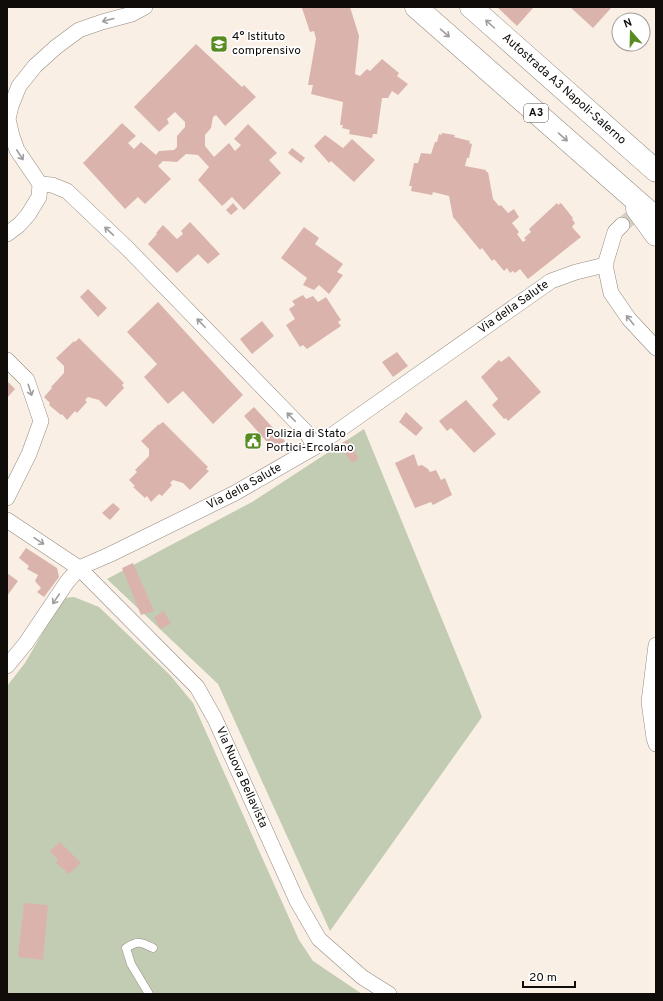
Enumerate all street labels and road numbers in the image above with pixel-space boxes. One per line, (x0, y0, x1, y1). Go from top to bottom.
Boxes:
street label: Autostrada A3 Napoli-Salerno (498, 30, 628, 148)
road number: A3 (524, 104, 548, 122)
street label: Via della Salute (475, 277, 552, 338)
street label: Via della Salute (204, 460, 285, 514)
street label: Via Nuova Bellavista (212, 724, 271, 831)

